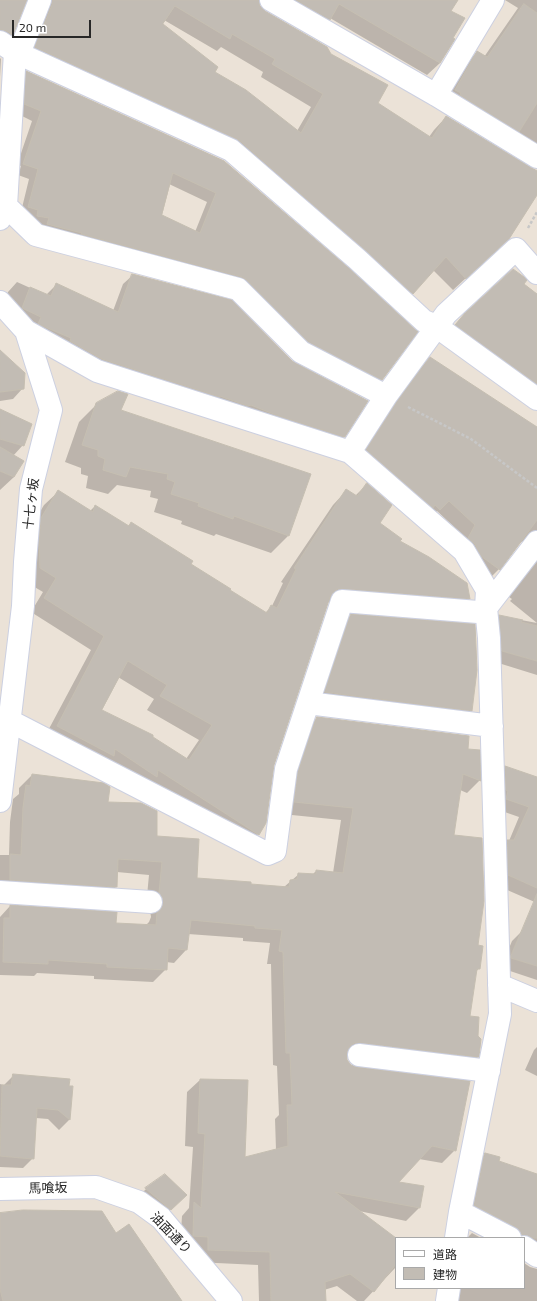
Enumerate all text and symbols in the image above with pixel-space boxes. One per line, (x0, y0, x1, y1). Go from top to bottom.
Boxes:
scale bar (14, 12, 93, 38)
text: 20 m (19, 20, 46, 34)
street label: 十七ヶ坂 (20, 477, 42, 531)
street label: 馬喰坂 (28, 1180, 68, 1196)
street label: 油面通り (147, 1209, 195, 1257)
legend (395, 1237, 525, 1289)
text: 道路 (433, 1247, 457, 1261)
text: 建物 (433, 1267, 457, 1281)

